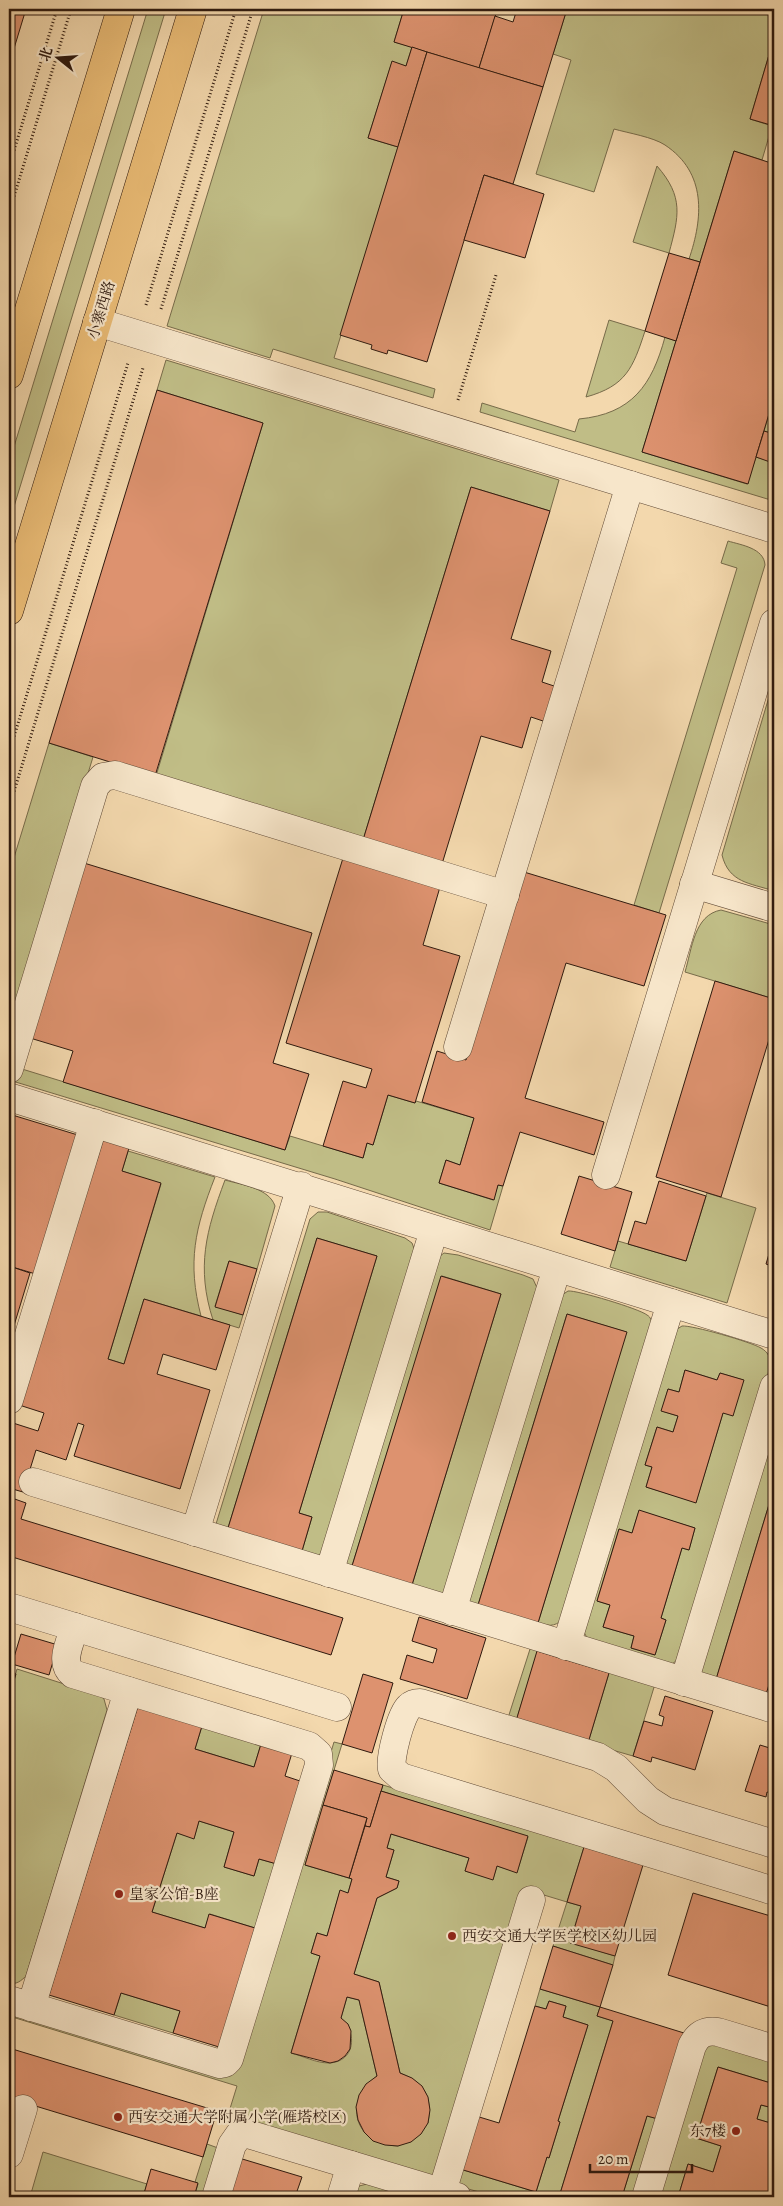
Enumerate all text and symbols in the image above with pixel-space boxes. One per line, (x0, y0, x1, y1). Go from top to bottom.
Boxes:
north arrow (32, 32, 82, 82)
text: 北 (35, 45, 57, 64)
street label: 小寨西路 (83, 278, 119, 342)
place label: 皇家公馆-B座 (129, 1884, 219, 1904)
marker: 皇家公馆-B座 (113, 1888, 125, 1900)
place label: 西安交通大学医学校区幼儿园 (462, 1926, 657, 1946)
marker: 西安交通大学医学校区幼儿园 (446, 1930, 458, 1942)
place label: 西安交通大学附属小学(雁塔校区) (128, 2107, 346, 2127)
marker: 西安交通大学附属小学(雁塔校区) (112, 2111, 124, 2123)
place label: 东7楼 (690, 2121, 726, 2141)
marker: 东7楼 (730, 2125, 742, 2137)
scale bar (590, 2141, 693, 2173)
text: 20 m (598, 2149, 629, 2169)

